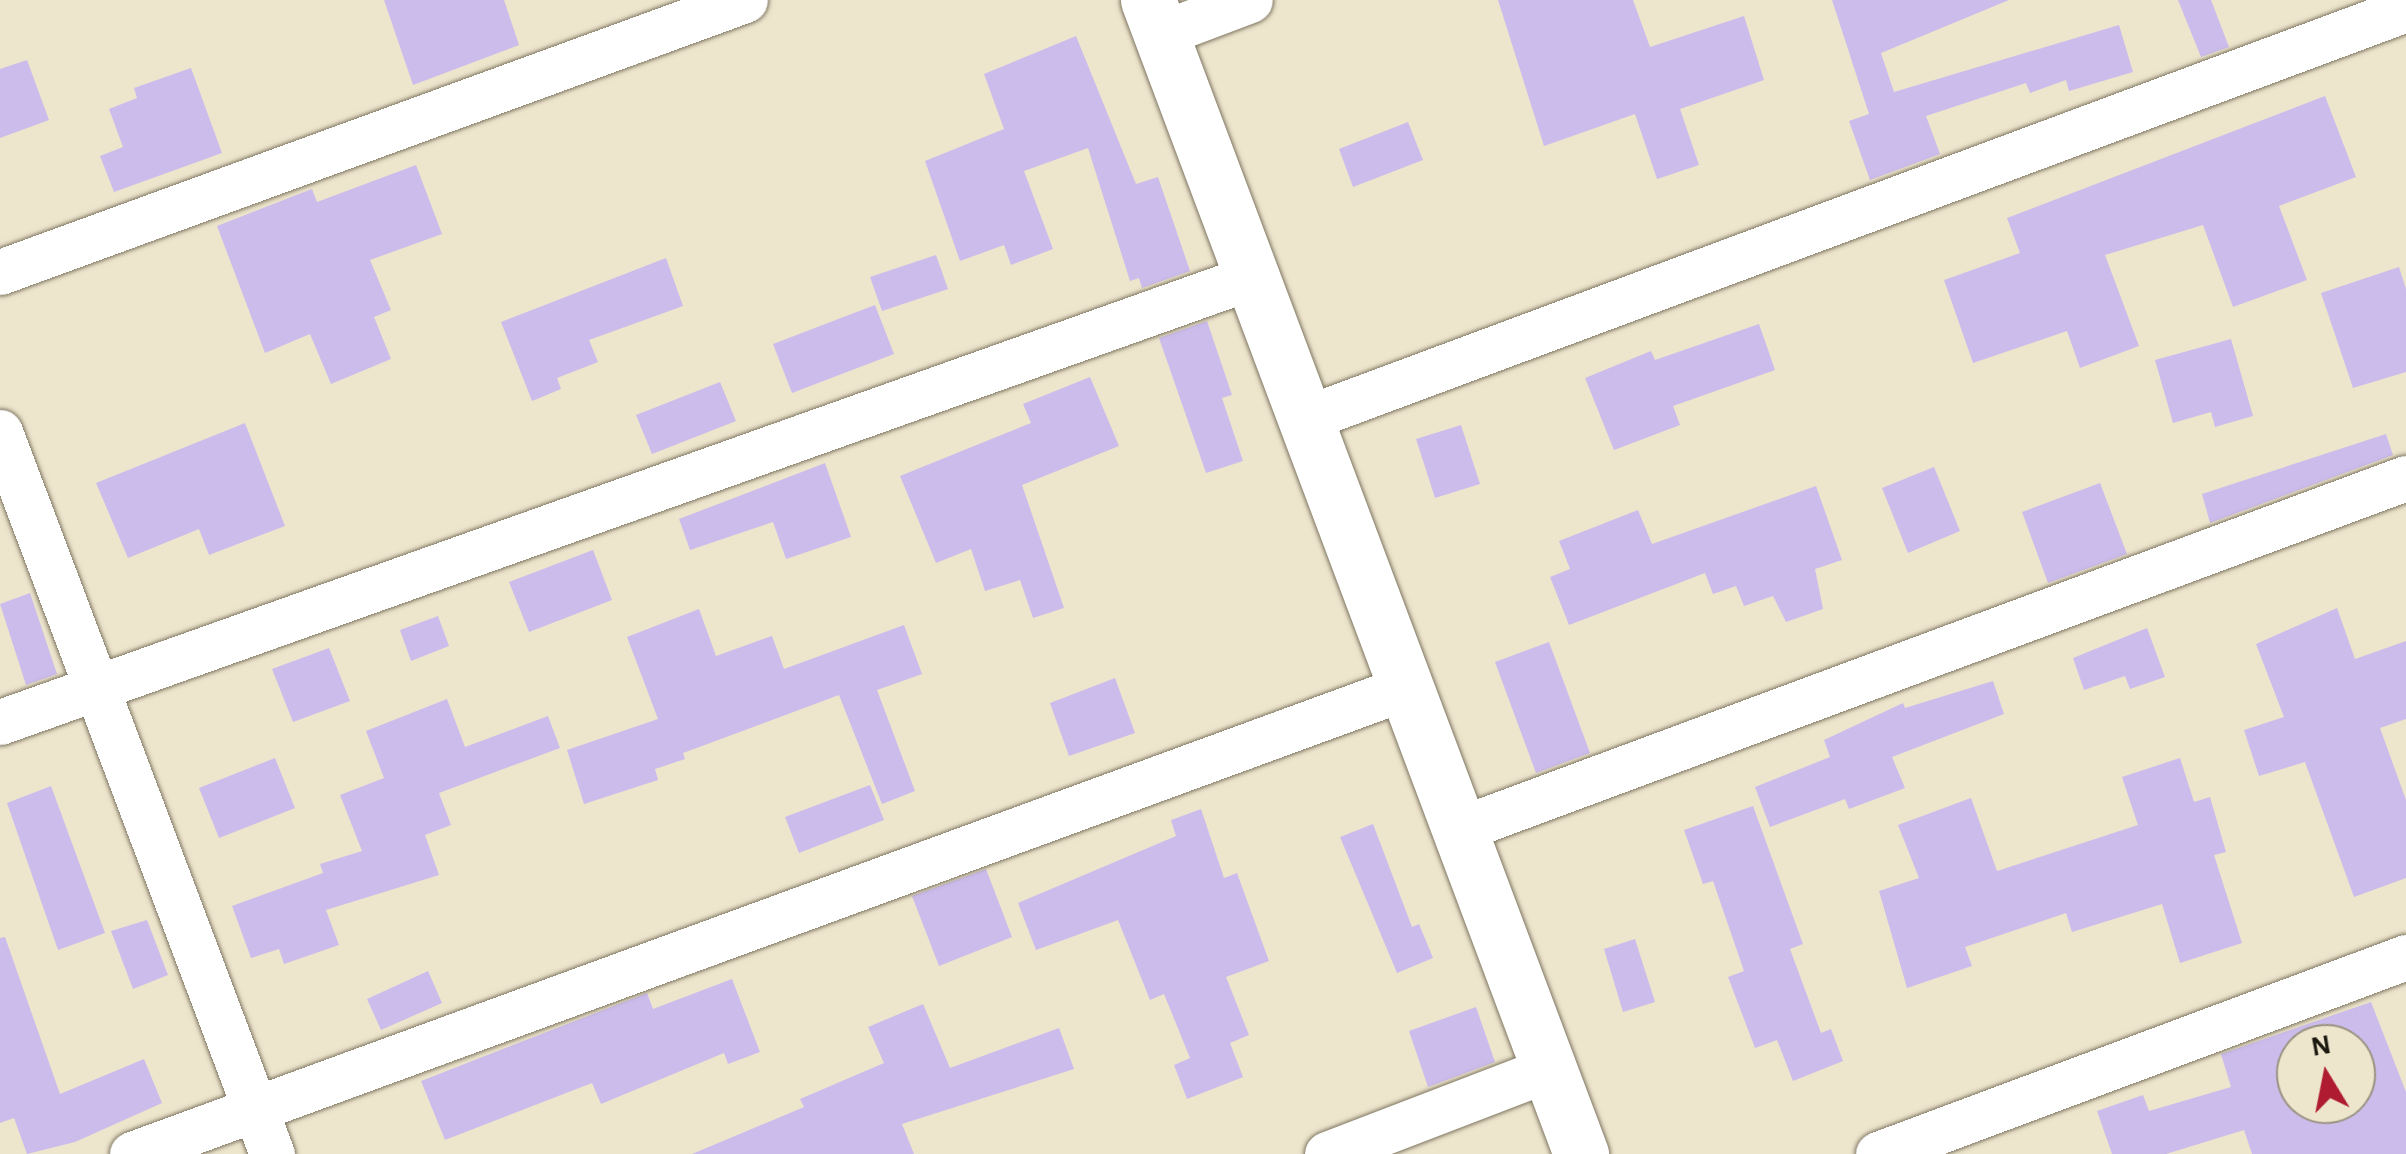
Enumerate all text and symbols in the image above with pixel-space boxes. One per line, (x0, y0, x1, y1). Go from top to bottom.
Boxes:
north arrow (2276, 1024, 2376, 1124)
text: N (2309, 1031, 2333, 1062)

